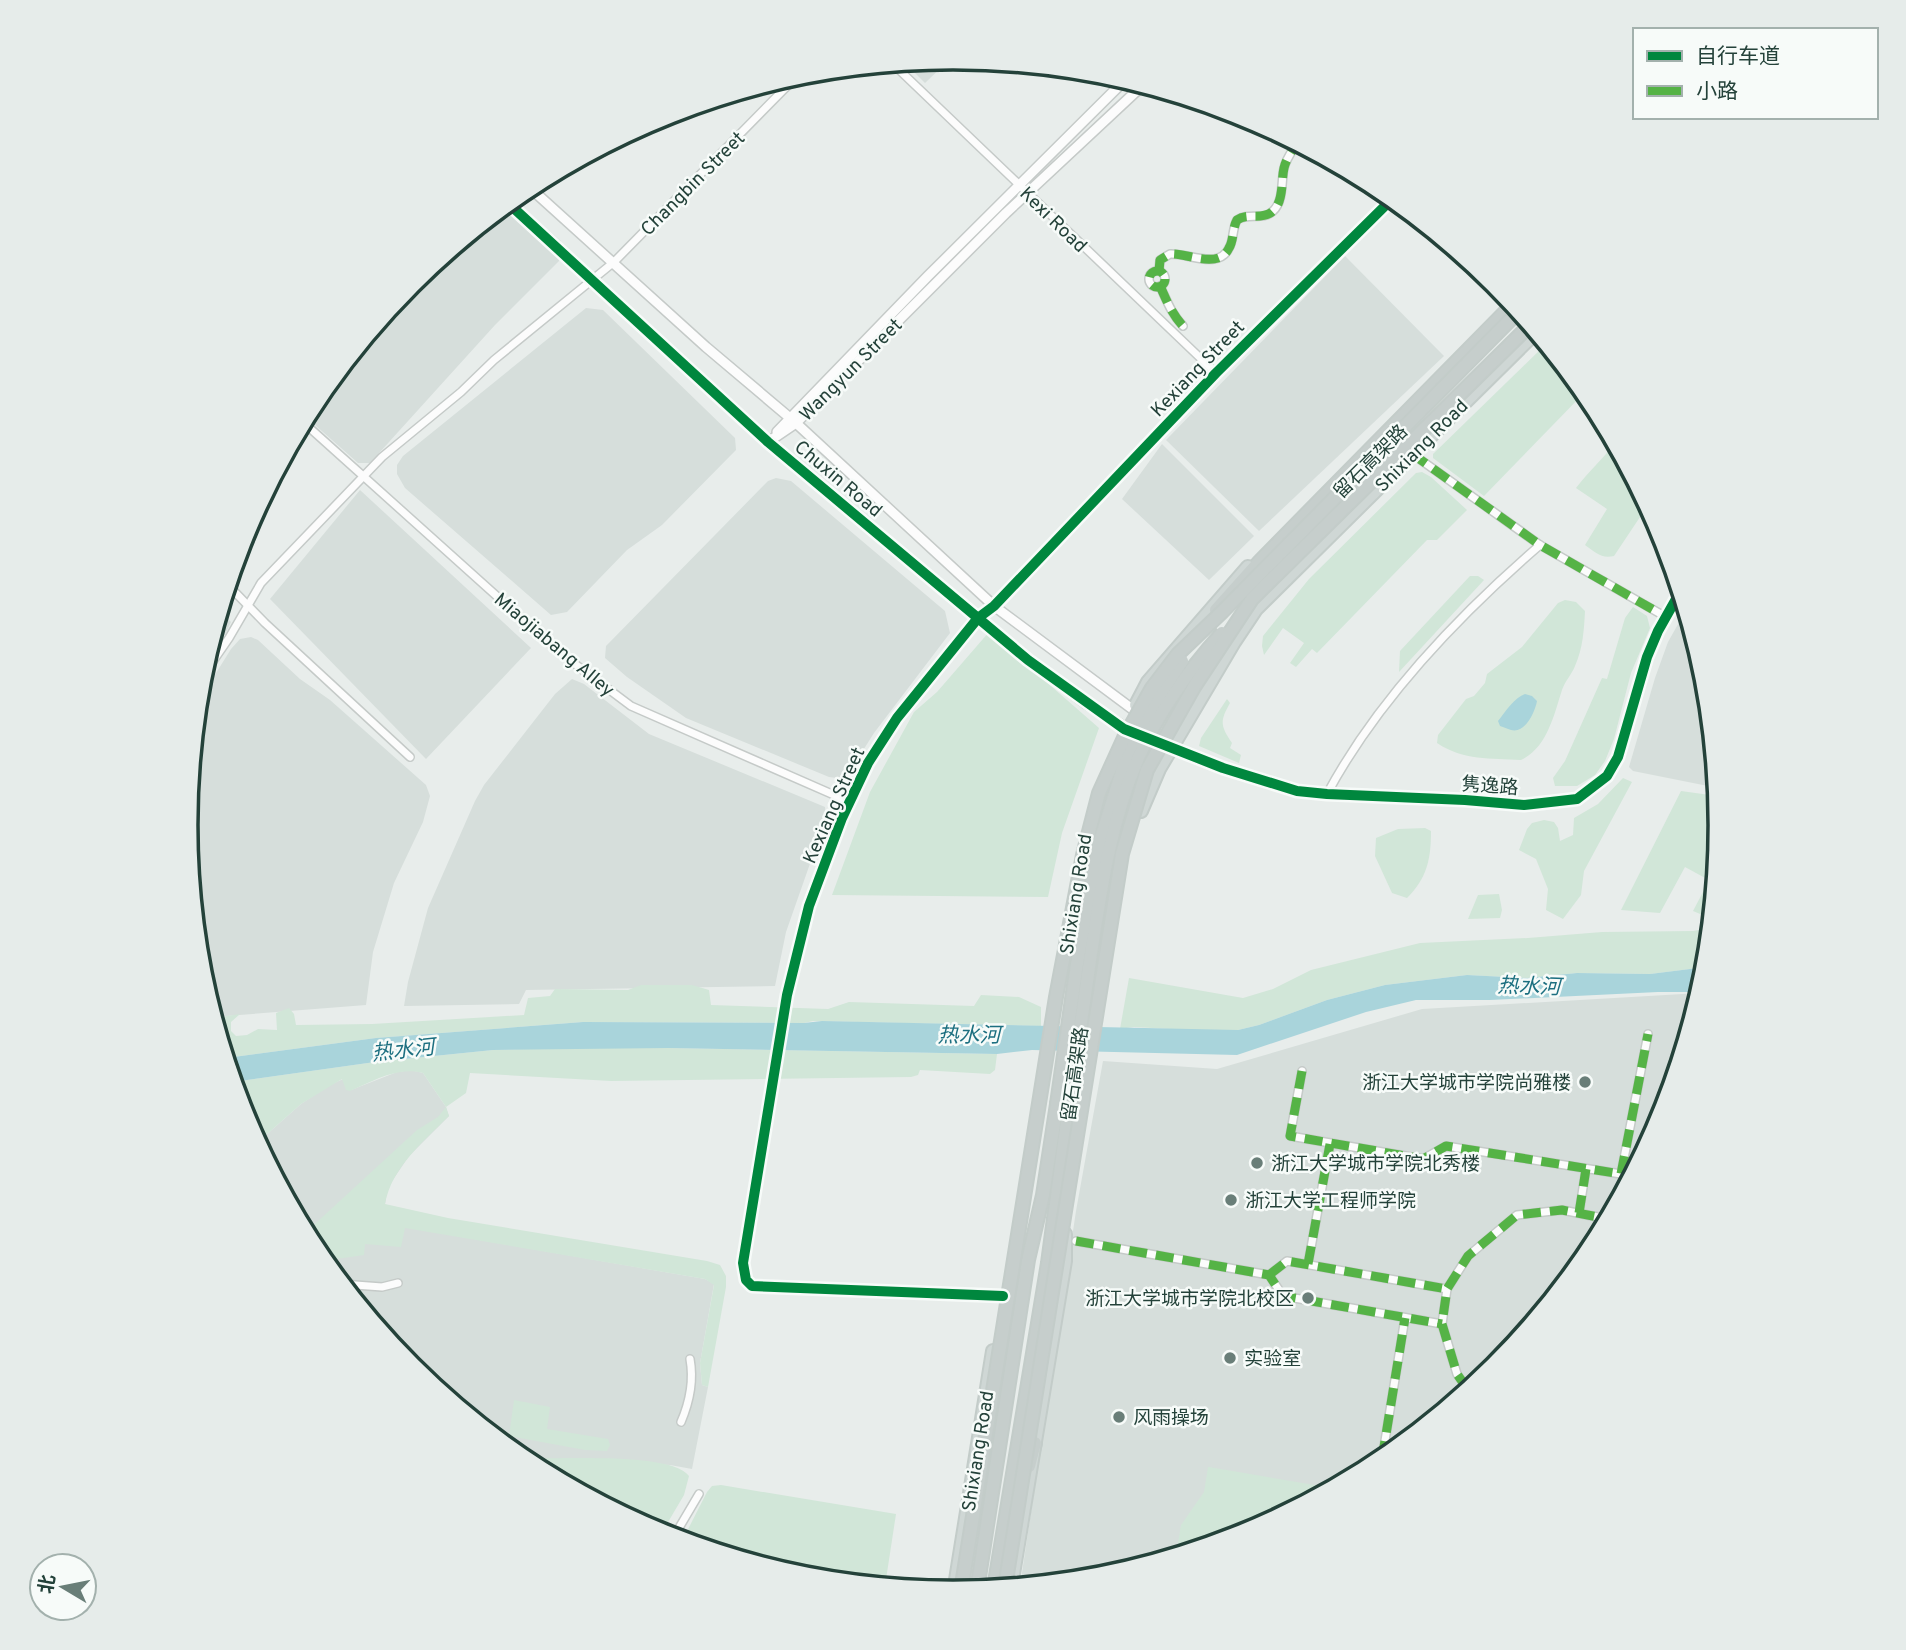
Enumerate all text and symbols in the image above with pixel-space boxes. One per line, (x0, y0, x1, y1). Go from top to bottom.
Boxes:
legend (1633, 28, 1878, 119)
text: 自行车道 (1696, 44, 1780, 71)
text: 小路 (1696, 79, 1738, 106)
street label: Changbin Street (636, 127, 751, 242)
street label: Kexi Road (1014, 182, 1091, 259)
street label: Wangyun Street (795, 314, 908, 427)
street label: Kexiang Street (1146, 316, 1251, 423)
street label: Shixiang Road (1371, 395, 1474, 498)
street label: 留石高架路 (1329, 420, 1413, 504)
street label: Chuxin Road (789, 436, 887, 523)
street label: Miaojiabang Alley (489, 588, 619, 703)
street label: Kexiang Street (798, 744, 871, 868)
street label: 隽逸路 (1461, 773, 1519, 801)
street label: Shixiang Road (1056, 832, 1098, 956)
water label: 热水河 (1497, 973, 1565, 1002)
water label: 热水河 (938, 1023, 1004, 1050)
street label: 留石高架路 (1057, 1026, 1094, 1123)
water label: 热水河 (370, 1034, 440, 1068)
place label: 浙江大学城市学院尚雅楼 (1362, 1072, 1571, 1096)
marker: 浙江大学城市学院尚雅楼 (1577, 1074, 1593, 1090)
place label: 浙江大学城市学院北秀楼 (1271, 1153, 1480, 1177)
marker: 浙江大学城市学院北秀楼 (1249, 1155, 1265, 1171)
place label: 浙江大学工程师学院 (1245, 1190, 1416, 1214)
marker: 浙江大学工程师学院 (1223, 1192, 1239, 1208)
place label: 浙江大学城市学院北校区 (1085, 1288, 1294, 1312)
marker: 浙江大学城市学院北校区 (1300, 1290, 1316, 1306)
place label: 实验室 (1244, 1348, 1301, 1372)
marker: 实验室 (1222, 1350, 1238, 1366)
street label: Shixiang Road (958, 1389, 1000, 1513)
place label: 风雨操场 (1133, 1407, 1209, 1431)
marker: 风雨操场 (1111, 1409, 1127, 1425)
north arrow (28, 1552, 98, 1622)
text: 北 (35, 1573, 62, 1596)

